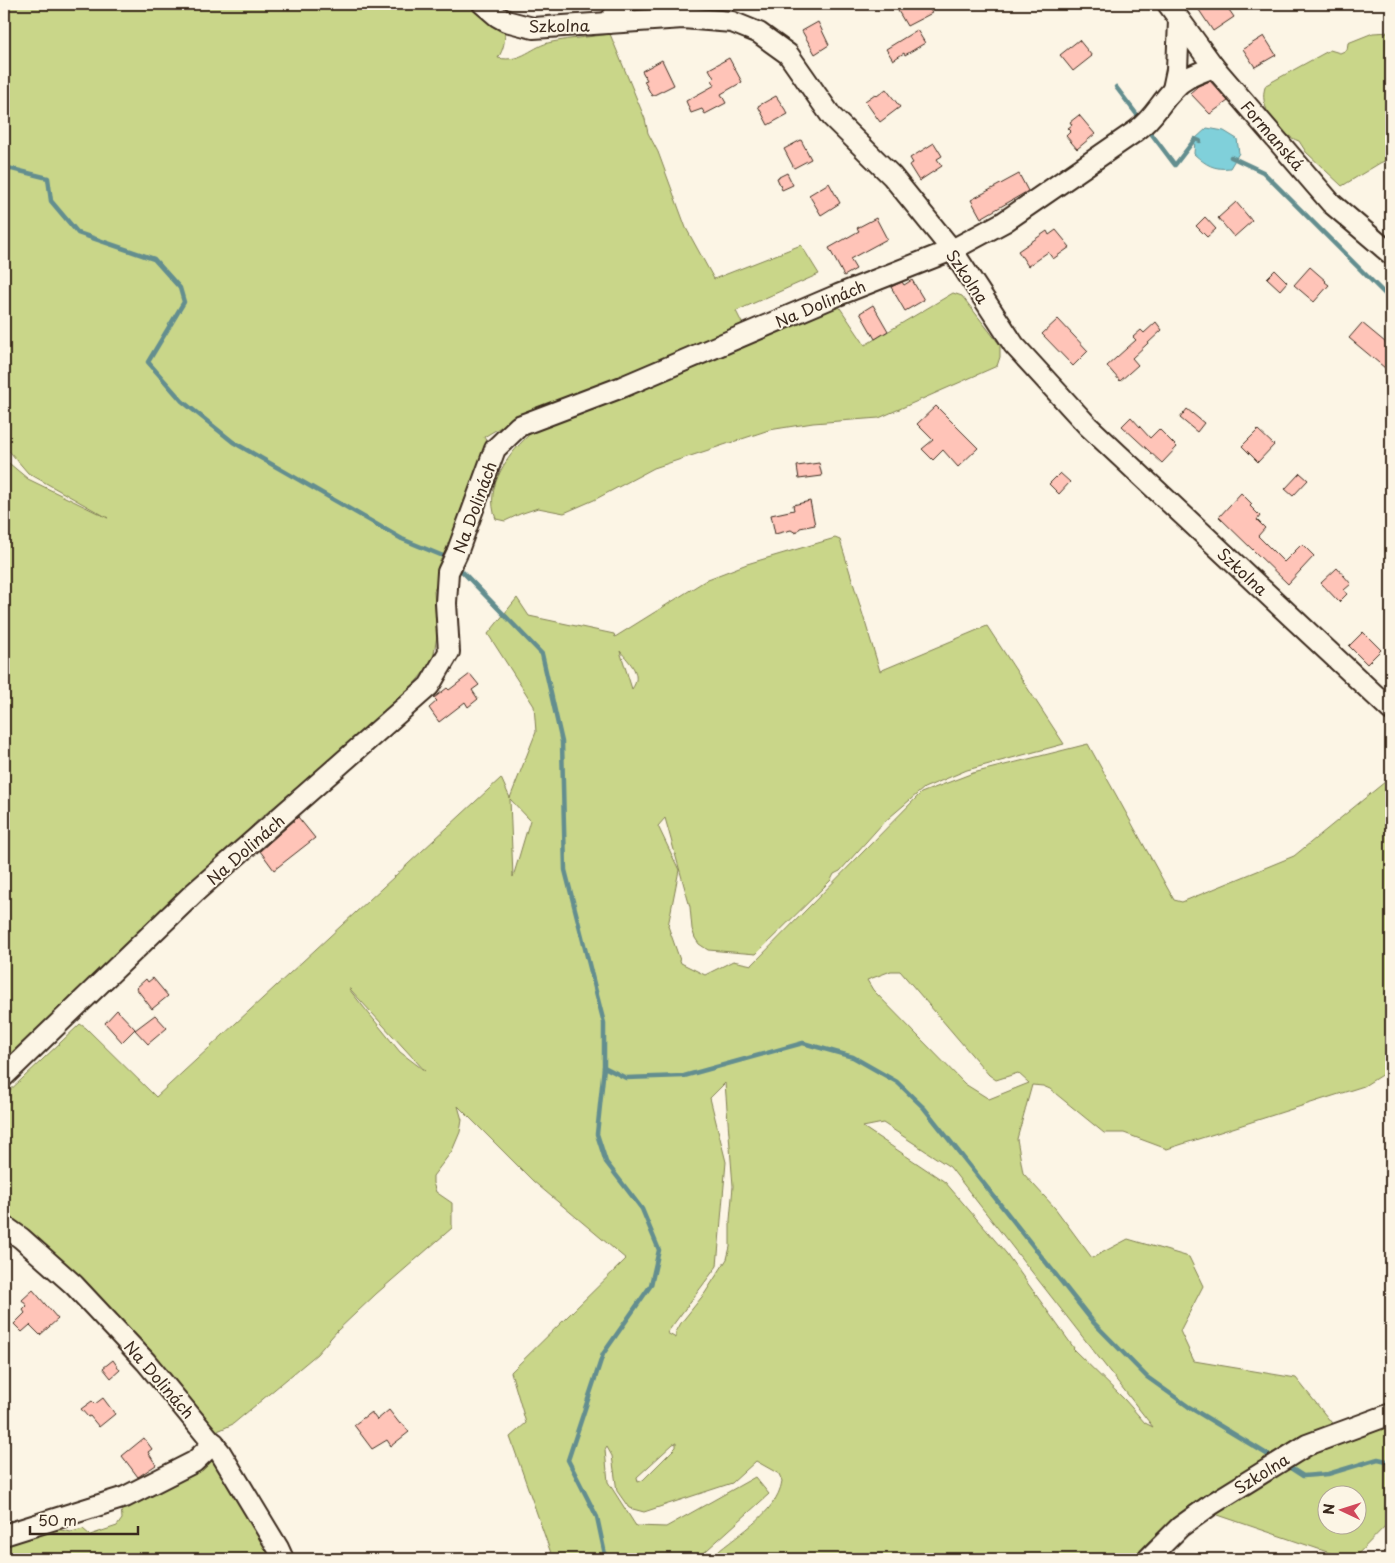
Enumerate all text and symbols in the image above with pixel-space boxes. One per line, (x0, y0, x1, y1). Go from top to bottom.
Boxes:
street label: Szkolna (528, 12, 590, 38)
street label: Formanská (1236, 95, 1310, 175)
street label: Szkolna (941, 244, 995, 308)
street label: Na Dolinách (771, 273, 869, 333)
street label: Na Dolinách (446, 458, 502, 556)
street label: Szkolna (1213, 541, 1273, 601)
street label: Na Dolinách (201, 808, 289, 890)
street label: Na Dolinách (119, 1335, 201, 1423)
street label: Szkolna (1229, 1447, 1293, 1499)
north arrow (1318, 1486, 1368, 1536)
scale bar (30, 1503, 138, 1535)
text: N (1318, 1503, 1339, 1515)
text: 50 m (38, 1508, 77, 1531)

